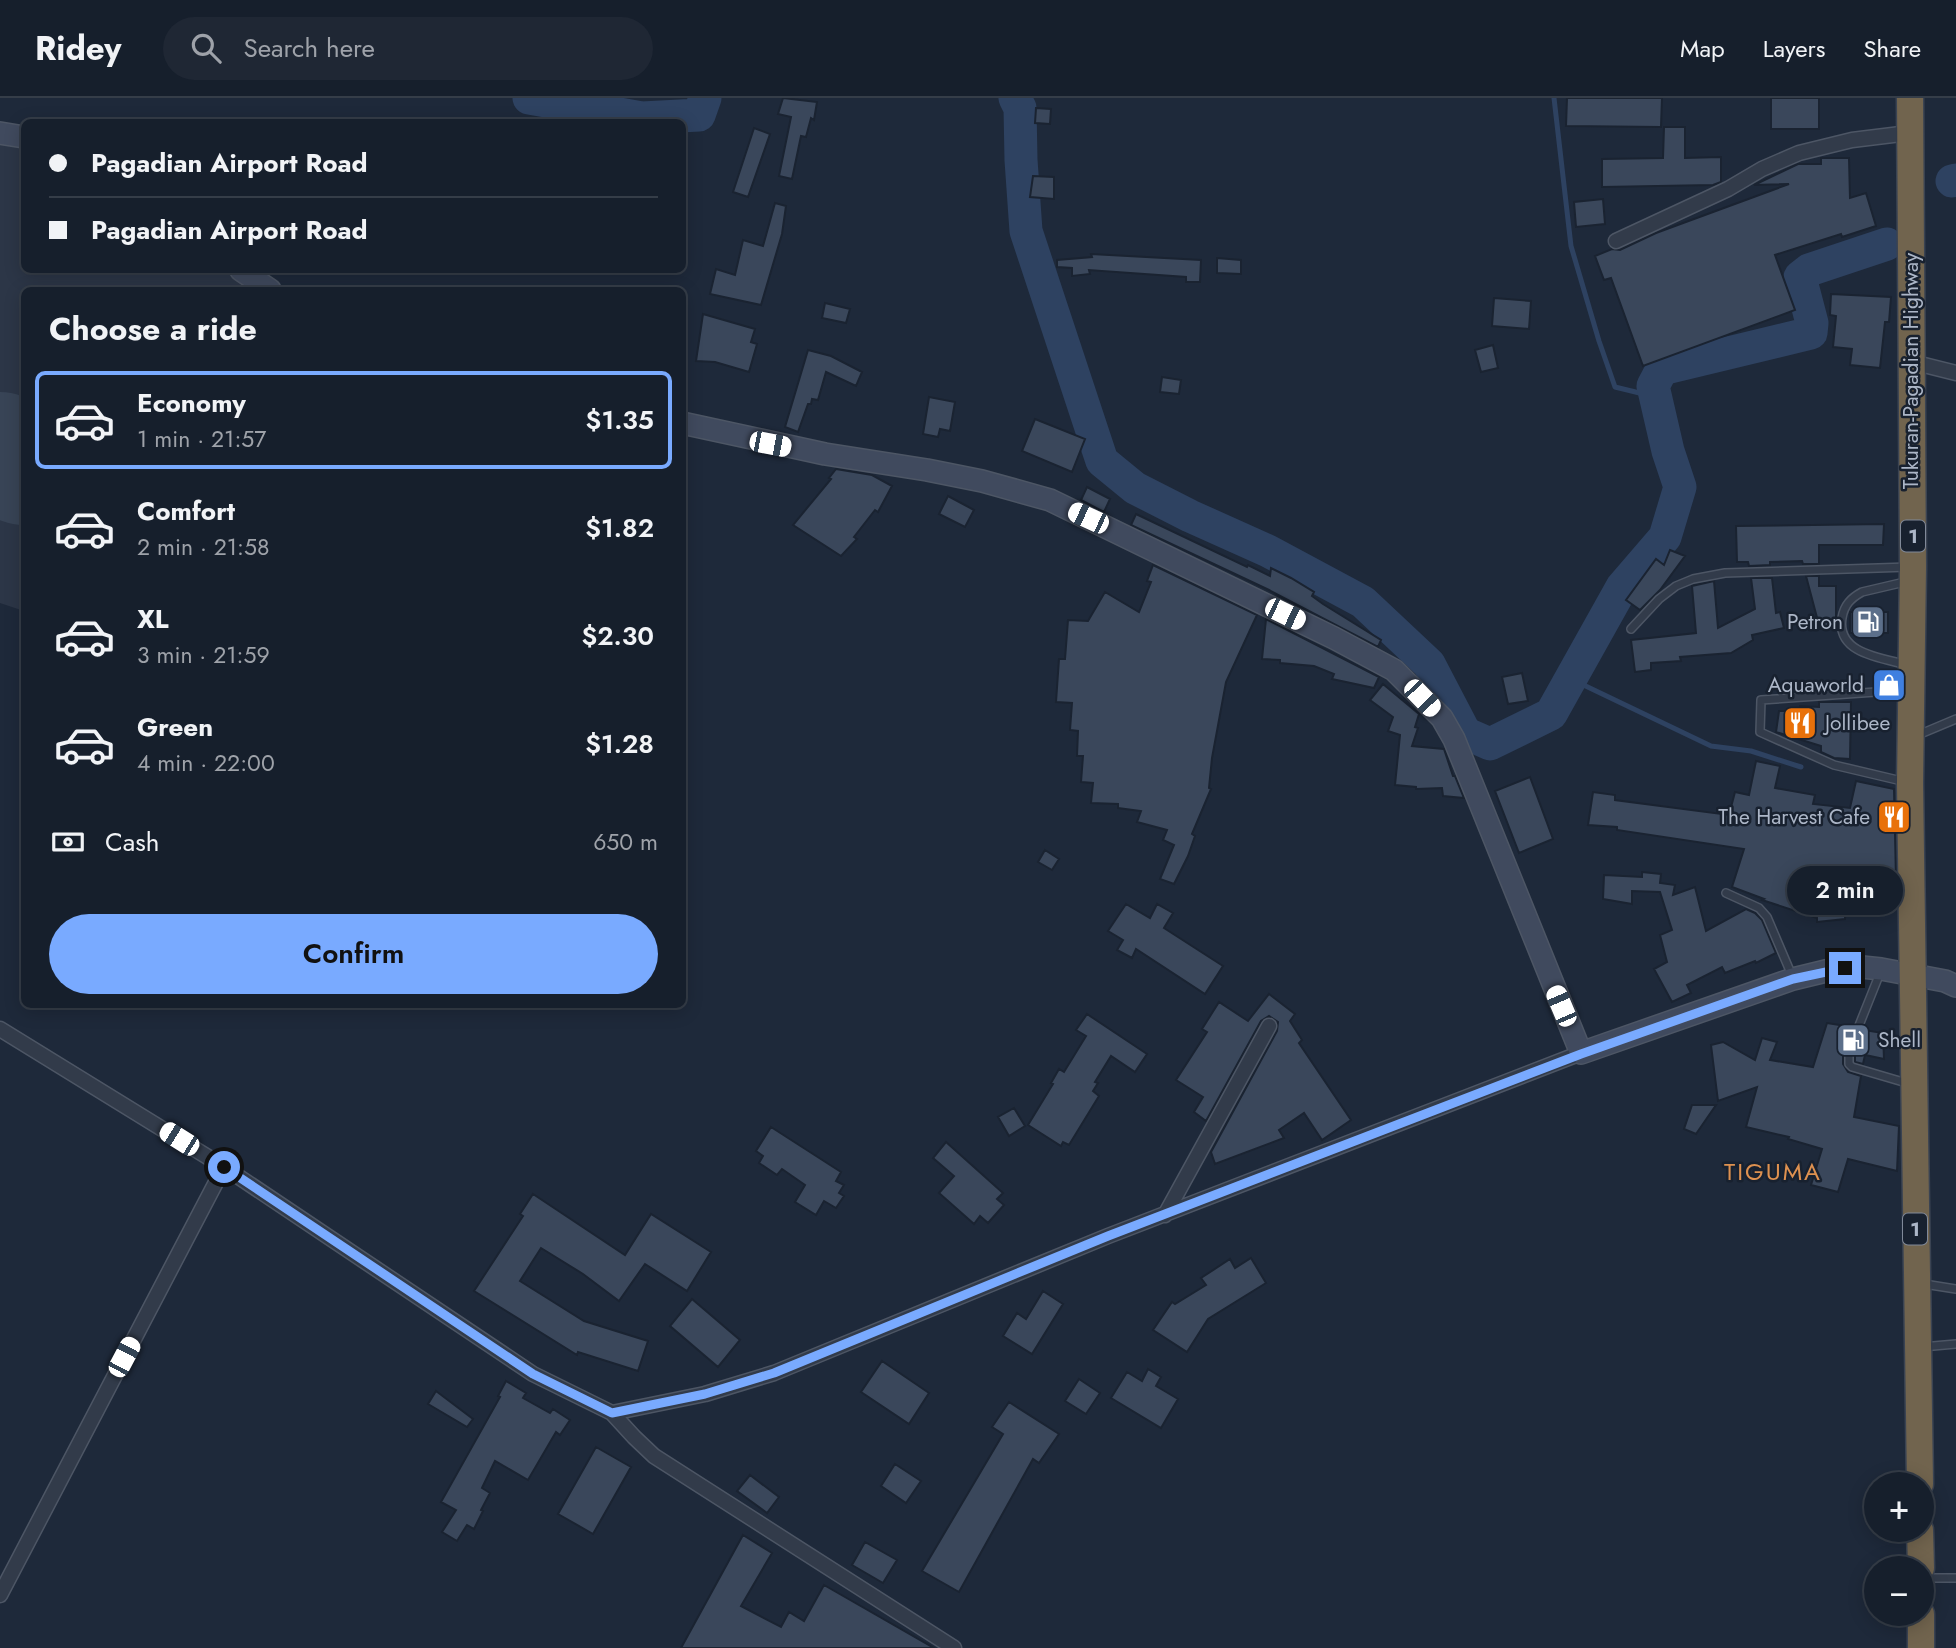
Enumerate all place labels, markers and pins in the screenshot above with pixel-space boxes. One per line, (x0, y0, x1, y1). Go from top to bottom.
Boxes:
fuel station icon: Petron (1849, 603, 1887, 641)
place label: Petron (1787, 607, 1843, 637)
shop icon: Aquaworld (1870, 666, 1908, 704)
place label: Aquaworld (1768, 670, 1864, 700)
restaurant icon: Jollibee (1781, 704, 1819, 742)
place label: Jollibee (1822, 708, 1890, 738)
restaurant icon: The Harvest Cafe (1875, 798, 1913, 836)
place label: The Harvest Cafe (1718, 802, 1870, 832)
fuel station icon: Shell (1834, 1021, 1872, 1059)
place label: Shell (1878, 1025, 1921, 1055)

